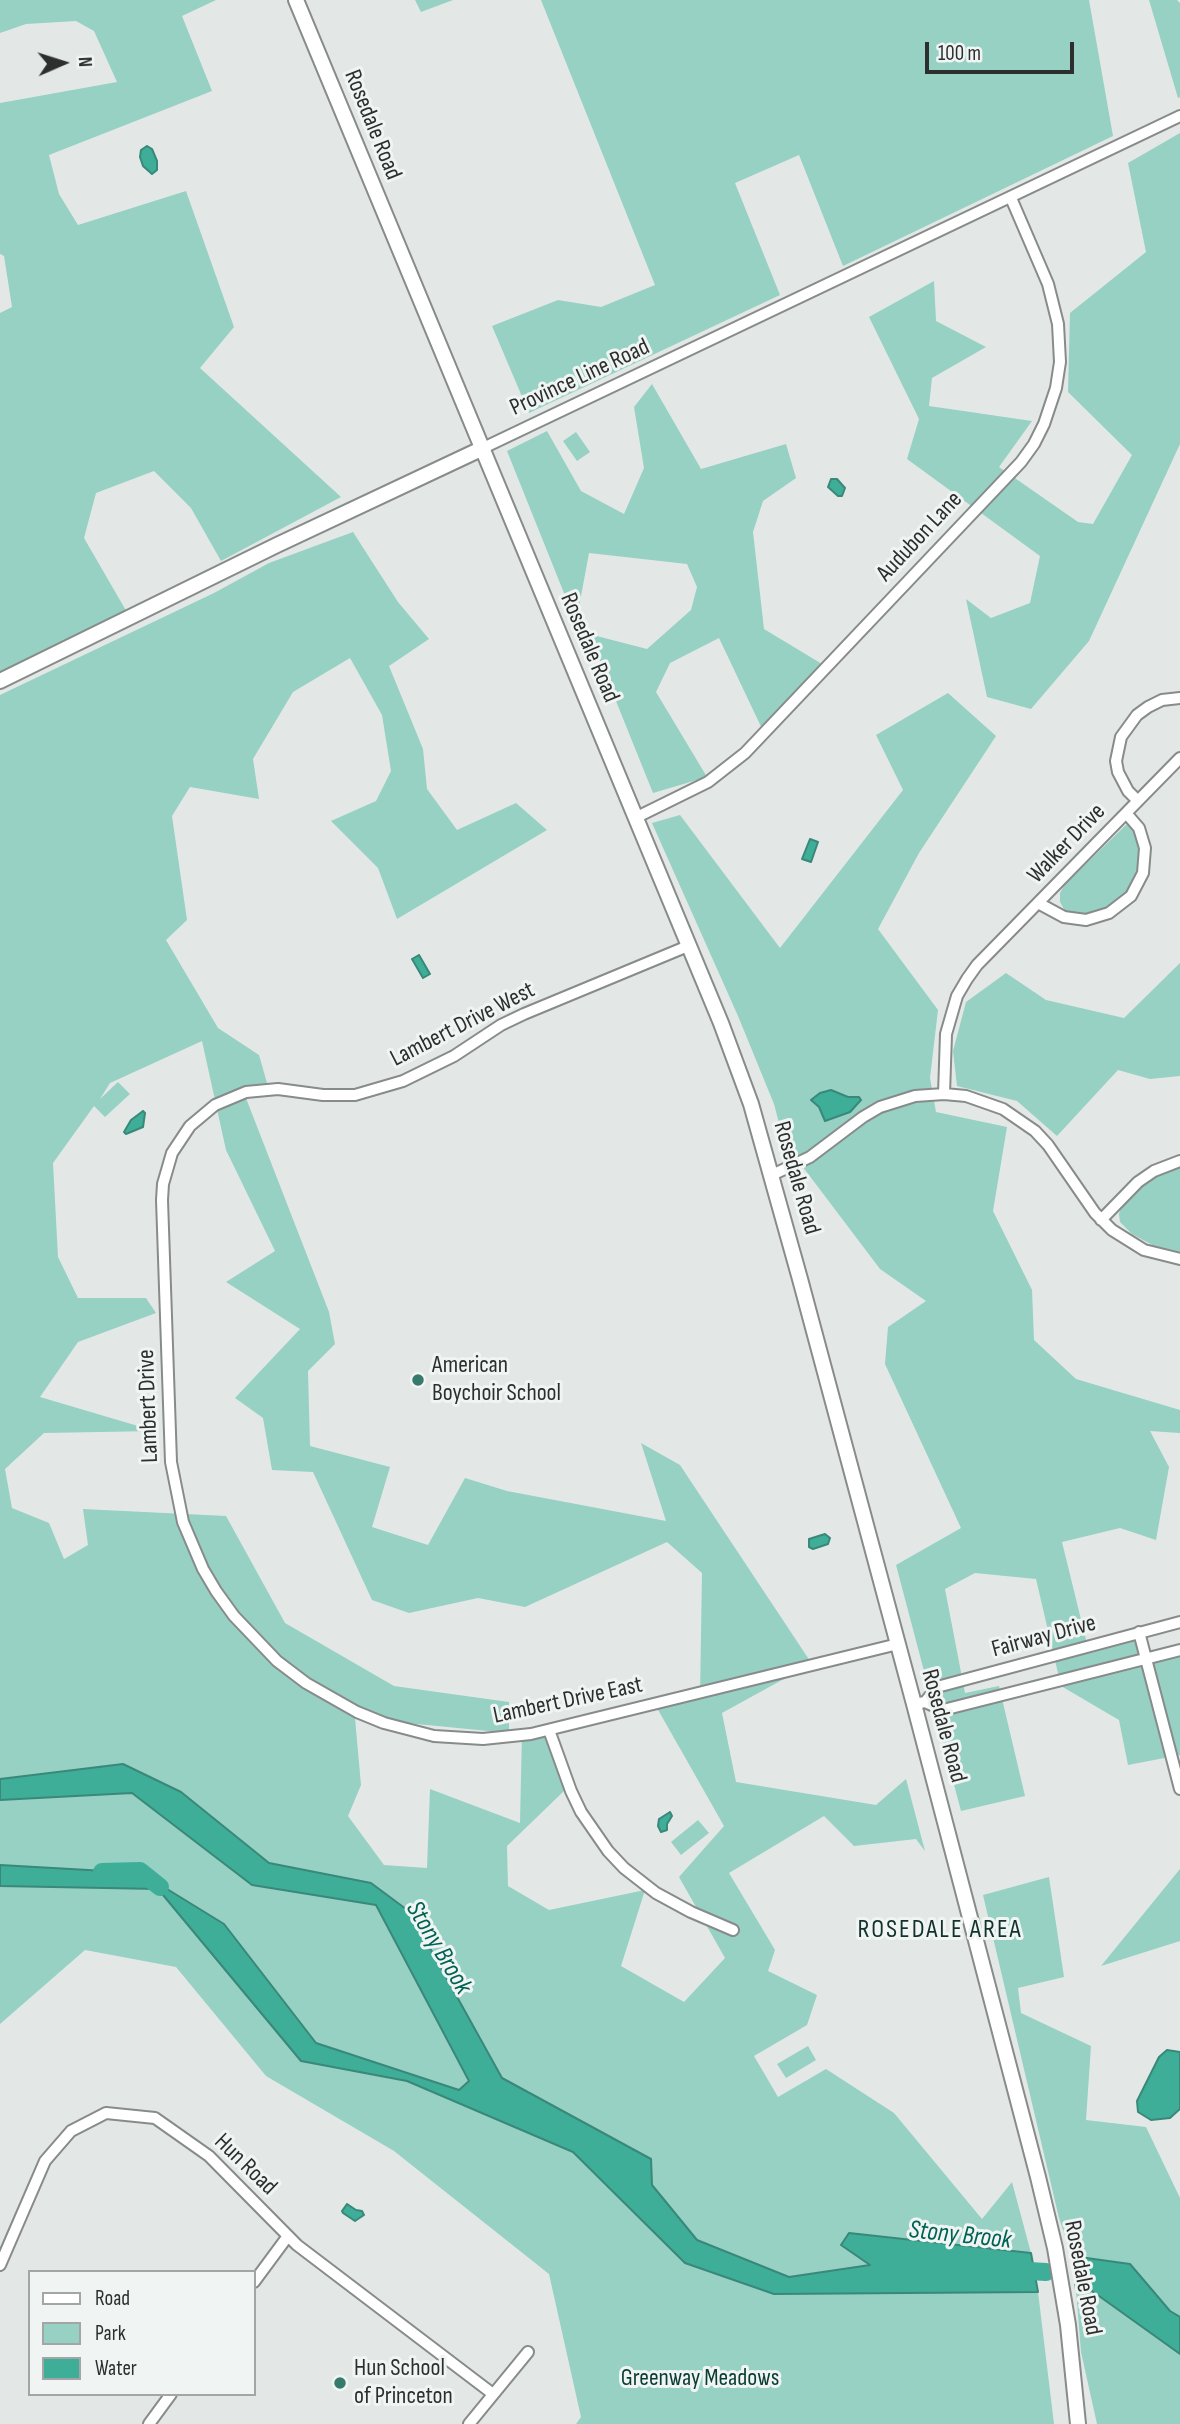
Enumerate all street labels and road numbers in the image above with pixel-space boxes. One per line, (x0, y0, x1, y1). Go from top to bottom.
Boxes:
street label: Rosedale Road (337, 66, 407, 184)
street label: Province Line Road (506, 333, 654, 423)
street label: Audubon Lane (871, 486, 969, 588)
street label: Rosedale Road (553, 589, 625, 707)
street label: Walker Drive (1022, 798, 1112, 890)
street label: Lambert Drive West (386, 976, 540, 1074)
street label: Rosedale Road (766, 1118, 826, 1238)
street label: Lambert Drive (133, 1349, 165, 1463)
street label: Fairway Drive (989, 1609, 1099, 1665)
street label: Rosedale Road (914, 1666, 972, 1786)
street label: Lambert Drive East (491, 1671, 645, 1731)
street label: Hun Road (208, 2128, 282, 2202)
street label: Rosedale Road (1057, 2218, 1107, 2338)

